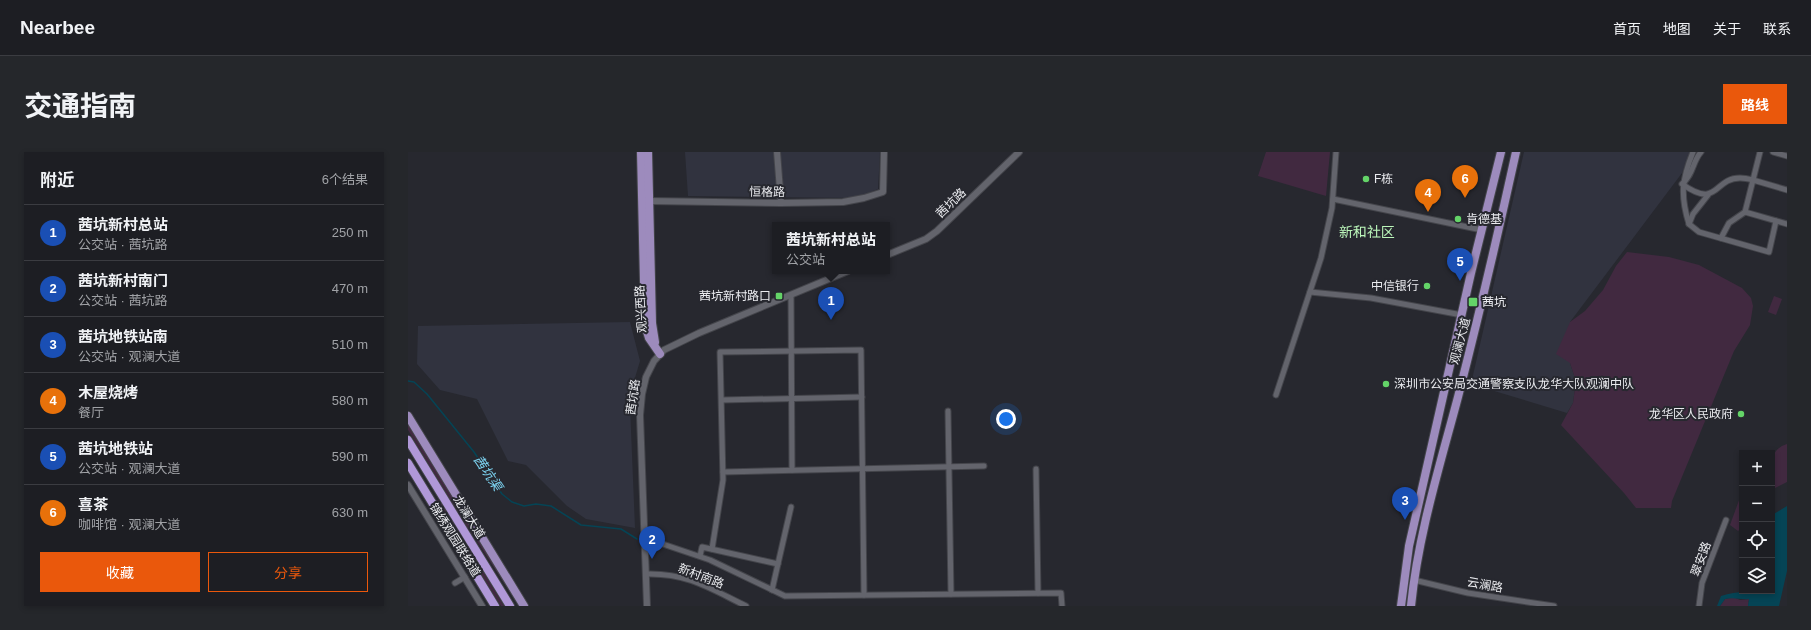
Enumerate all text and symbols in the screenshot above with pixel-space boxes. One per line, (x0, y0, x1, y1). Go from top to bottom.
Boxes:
text: Nearbee (20, 17, 95, 38)
text: 首页 (1613, 21, 1641, 37)
text: 地图 (1663, 21, 1691, 37)
text: 关于 (1713, 21, 1741, 37)
text: 联系 (1763, 21, 1791, 37)
button: 路线 (1723, 84, 1787, 124)
text: 交通指南 (24, 91, 136, 122)
pin: 6 (1452, 165, 1478, 198)
text: 附近 (40, 171, 74, 190)
text: 6个结果 (322, 172, 368, 187)
place label: F栋 (1374, 172, 1393, 186)
marker: F栋 (1361, 174, 1371, 184)
pin: 4 (1415, 179, 1441, 212)
street label: 恒格路 (749, 185, 785, 199)
street label: 茜坑路 (933, 185, 969, 221)
place label: 肯德基 (1466, 212, 1502, 226)
marker: 肯德基 (1453, 214, 1463, 224)
text: 茜坑新村总站 (78, 216, 168, 233)
popup (772, 222, 890, 274)
district label: 新和社区 (1339, 224, 1395, 240)
text: 1 (49, 225, 57, 240)
text: 250 m (332, 225, 368, 240)
text: 茜坑新村总站 (786, 231, 876, 248)
text: 公交站 · 茜坑路 (78, 237, 168, 252)
pin: 5 (1447, 248, 1473, 281)
text: 公交站 (786, 252, 825, 267)
text: 茜坑新村南门 (78, 272, 168, 289)
place label: 中信银行 (1371, 279, 1419, 293)
text: 2 (49, 281, 57, 296)
text: 470 m (332, 281, 368, 296)
marker: 中信银行 (1422, 281, 1432, 291)
street label: 观兴西路 (633, 285, 649, 333)
pin: 1 (818, 287, 844, 320)
place label: 茜坑新村路口 (699, 289, 771, 303)
marker: 茜坑新村路口 (774, 291, 784, 301)
text: 公交站 · 茜坑路 (78, 293, 168, 308)
place label: 茜坑 (1482, 295, 1506, 309)
marker: 茜坑 (1467, 296, 1479, 308)
street label: 观澜大道 (1447, 316, 1473, 366)
text: 茜坑地铁站南 (78, 328, 168, 345)
text: 3 (49, 337, 57, 352)
text: 510 m (332, 337, 368, 352)
text: 公交站 · 观澜大道 (78, 349, 181, 364)
place label: 深圳市公安局交通警察支队龙华大队观澜中队 (1394, 377, 1634, 391)
street label: 茜坑路 (624, 378, 642, 416)
marker: 深圳市公安局交通警察支队龙华大队观澜中队 (1381, 379, 1391, 389)
text: 木屋烧烤 (78, 384, 138, 401)
text: 4 (49, 393, 57, 408)
text: 580 m (332, 393, 368, 408)
text: 餐厅 (78, 405, 104, 420)
place label: 龙华区人民政府 (1649, 407, 1733, 421)
your location (996, 409, 1016, 429)
marker: 龙华区人民政府 (1736, 409, 1746, 419)
text: 茜坑地铁站 (78, 440, 153, 457)
text: 5 (49, 449, 57, 464)
text: 590 m (332, 449, 368, 464)
map controls (1739, 450, 1775, 594)
button: + (1739, 450, 1775, 486)
water label: 茜坑渠 (471, 453, 506, 495)
text: 公交站 · 观澜大道 (78, 461, 181, 476)
button: − (1739, 486, 1775, 522)
pin: 3 (1392, 487, 1418, 520)
street label: 龙澜大道 (450, 493, 488, 541)
text: 喜茶 (78, 496, 108, 513)
street label: 锦绣观园联络道 (427, 501, 483, 579)
text: 6 (49, 505, 57, 520)
text: 630 m (332, 505, 368, 520)
text: 咖啡馆 · 观澜大道 (78, 517, 181, 532)
button: locate (1739, 522, 1775, 558)
pin: 2 (639, 526, 665, 559)
street label: 翠安路 (1688, 540, 1714, 578)
button: 收藏 (40, 552, 200, 592)
button: 分享 (208, 552, 368, 592)
button: layers (1739, 558, 1775, 594)
street label: 新村南路 (676, 561, 726, 591)
street label: 云澜路 (1466, 575, 1504, 595)

